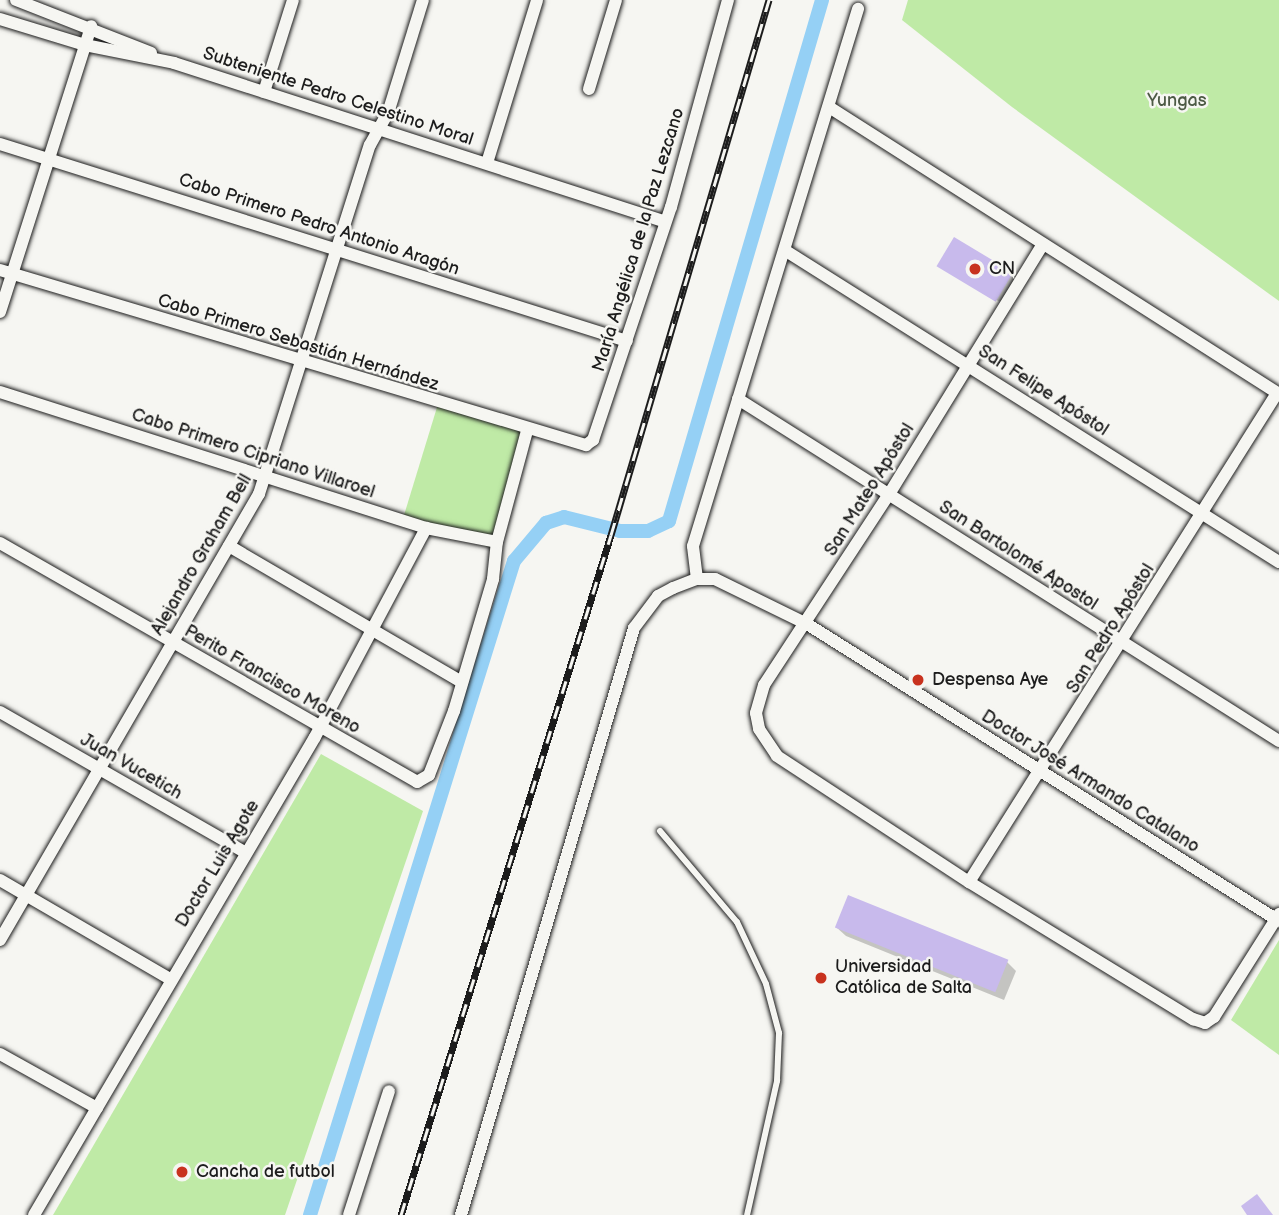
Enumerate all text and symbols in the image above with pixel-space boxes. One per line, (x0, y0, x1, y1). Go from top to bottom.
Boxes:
street label: Subteniente Pedro Celestino Moral (200, 43, 476, 151)
park label: Yungas (1147, 90, 1207, 112)
street label: María Angélica de la Paz Lezcano (588, 105, 690, 375)
street label: Cabo Primero Pedro Antonio Aragón (176, 169, 462, 281)
place label: CN (989, 258, 1015, 280)
marker: CN (967, 261, 983, 277)
street label: Cabo Primero Sebastián Hernández (155, 290, 441, 396)
street label: San Felipe Apóstol (974, 341, 1112, 441)
street label: Cabo Primero Cipriano Villaroel (128, 404, 378, 504)
street label: San Mateo Apóstol (820, 420, 920, 560)
street label: Alejandro Graham Bell (147, 471, 257, 639)
street label: San Bartolomé Apostol (935, 497, 1101, 615)
street label: San Pedro Apóstol (1062, 560, 1160, 698)
street label: Perito Francisco Moreno (180, 621, 364, 739)
place label: Despensa Aye (932, 669, 1048, 691)
marker: Despensa Aye (910, 672, 926, 688)
street label: Doctor José Armando Catalano (977, 706, 1203, 858)
street label: Juan Vucetich (76, 729, 186, 805)
street label: Doctor Luis Agote (172, 797, 264, 931)
place label: Universidad Católica de Salta (835, 957, 972, 1000)
marker: Universidad Católica de Salta (813, 970, 829, 986)
place label: Cancha de futbol (196, 1161, 335, 1183)
marker: Cancha de futbol (174, 1164, 190, 1180)

